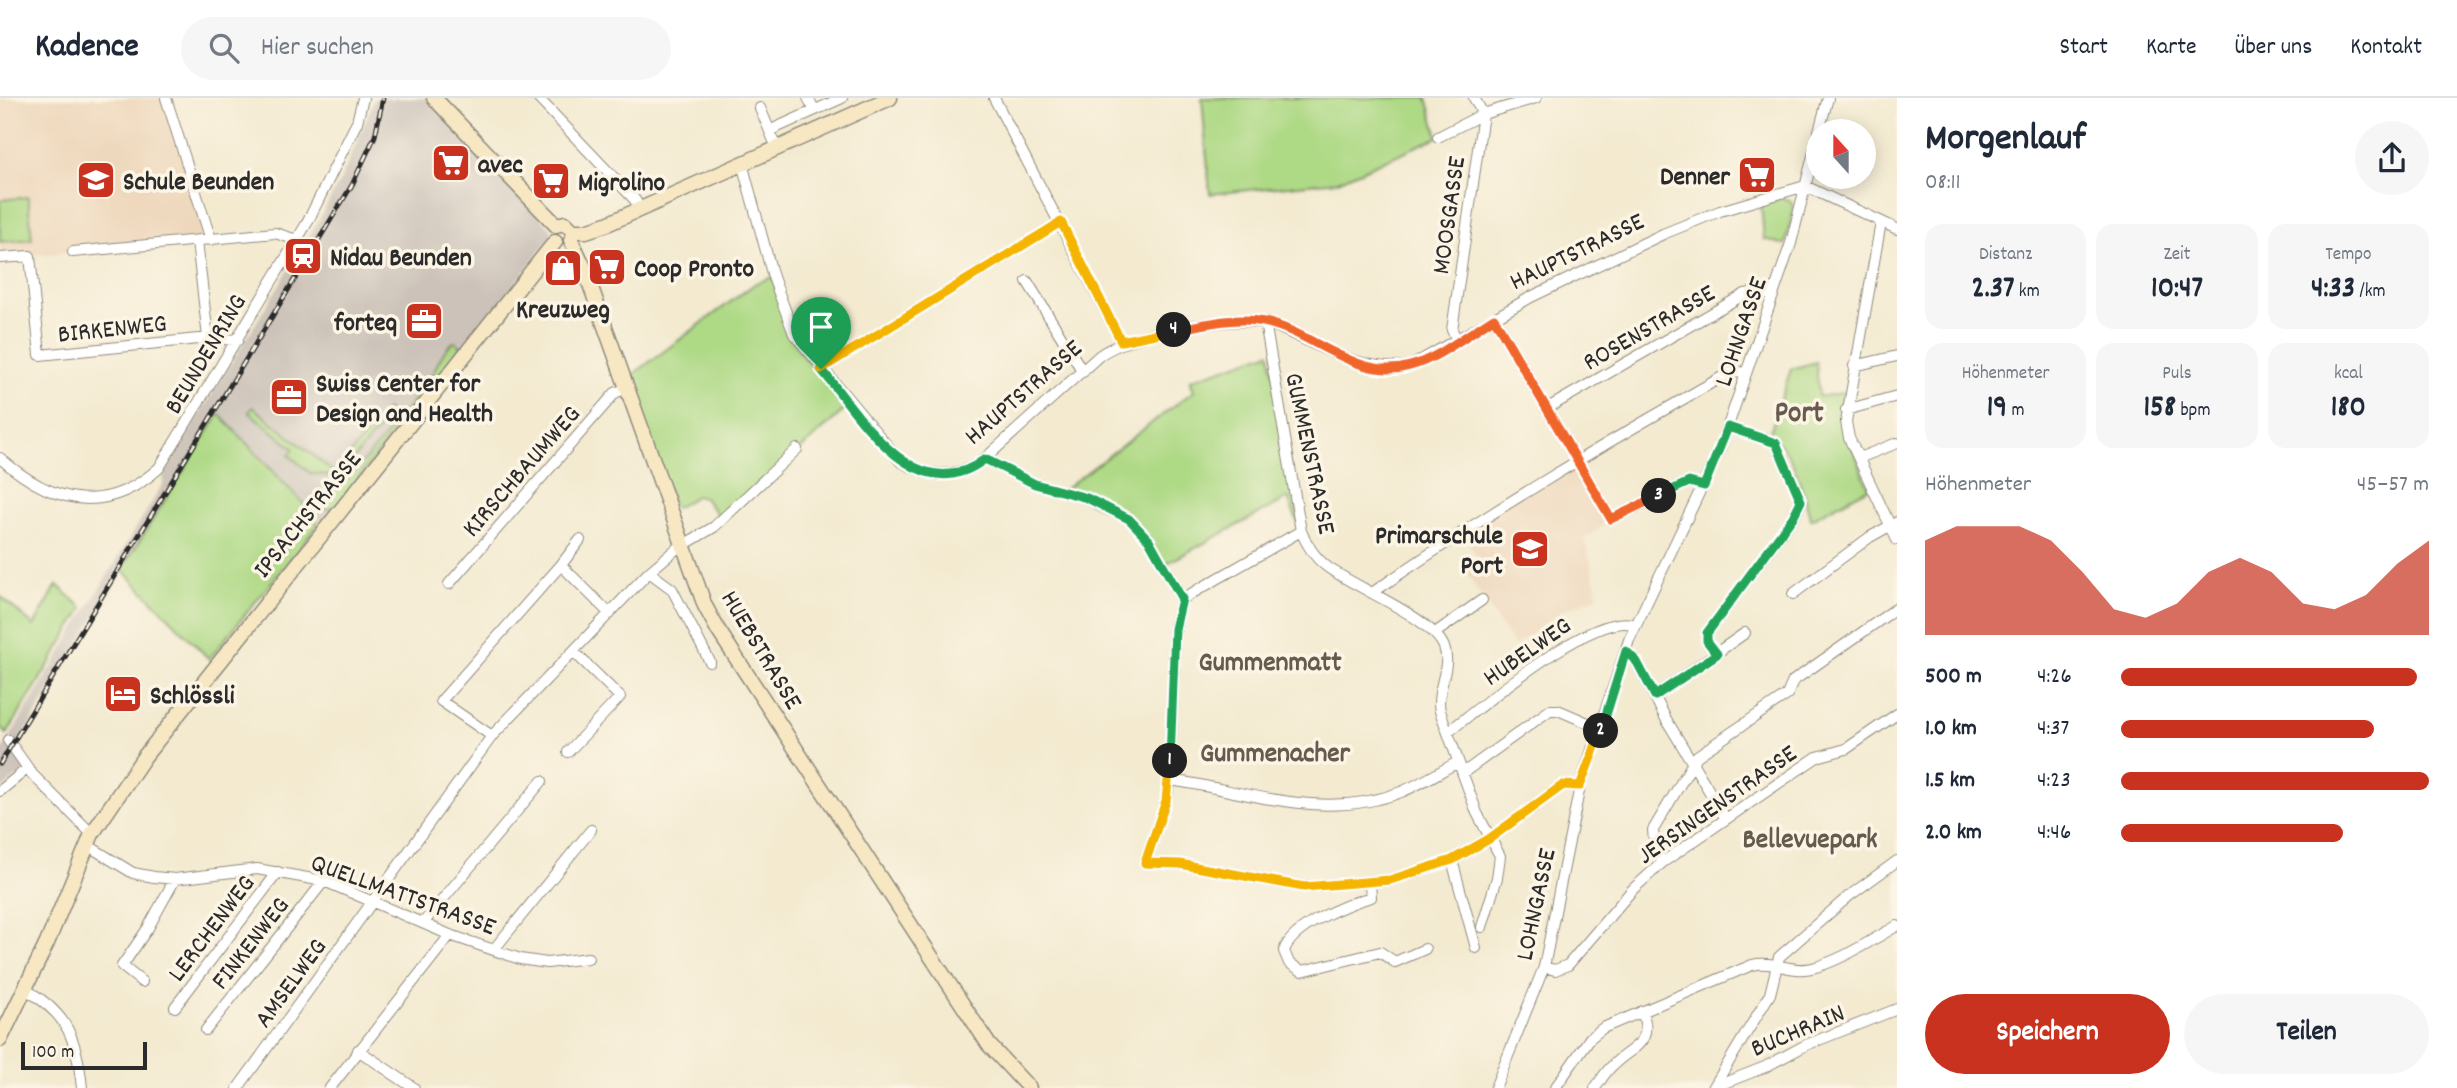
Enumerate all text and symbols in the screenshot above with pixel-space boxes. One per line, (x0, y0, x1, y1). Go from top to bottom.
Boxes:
search box (181, 17, 671, 80)
text: Kadence (35, 25, 139, 72)
icon: search (205, 29, 243, 67)
text: Hier suchen (261, 30, 374, 67)
text: Start (2059, 31, 2108, 65)
text: Karte (2146, 31, 2197, 65)
text: Über uns (2235, 31, 2312, 65)
text: Kontakt (2350, 31, 2422, 65)
text: Morgenlauf (1925, 113, 2086, 168)
north arrow (1806, 119, 1876, 189)
map controls (1806, 119, 1876, 189)
button: share (2355, 121, 2429, 195)
supermarket icon: avec (430, 142, 472, 184)
place label: avec (478, 148, 523, 185)
street label: MOOSGASSE (1424, 154, 1477, 277)
supermarket icon: Denner (1736, 154, 1778, 196)
school or university icon: Schule Beunden (75, 159, 117, 201)
supermarket icon: Migrolino (530, 160, 572, 202)
place label: Denner (1660, 160, 1730, 197)
place label: Schule Beunden (123, 165, 274, 202)
place label: Migrolino (578, 166, 666, 203)
text: 08:11 (1925, 167, 1961, 200)
street label: HAUPTSTRASSE (1504, 204, 1651, 302)
station icon: Nidau Beunden (282, 235, 324, 277)
place label: Nidau Beunden (330, 241, 472, 278)
text: Distanz (1979, 242, 2032, 269)
text: Zeit (2163, 242, 2191, 269)
text: Tempo (2325, 242, 2371, 269)
supermarket icon: Coop Pronto (586, 246, 628, 288)
shop icon: Kreuzweg (542, 247, 584, 289)
place label: Coop Pronto (634, 252, 755, 289)
text: 2.37 (1972, 269, 2015, 312)
text: 10:47 (2151, 269, 2203, 312)
text: 4:33 (2311, 269, 2355, 312)
street label: LOHNGASSE (1706, 272, 1778, 392)
street label: ROSENSTRASSE (1577, 276, 1723, 382)
text: km (2015, 279, 2040, 306)
text: /km (2355, 279, 2386, 306)
street label: BEUNDENRING (157, 288, 257, 422)
place label: Kreuzweg (516, 293, 610, 330)
pin (791, 297, 851, 369)
office icon: forteq (403, 300, 445, 342)
street label: BIRKENWEG (56, 306, 169, 355)
place label: forteq (333, 306, 397, 343)
icon: arrive (802, 308, 840, 346)
pin: 4 (1156, 313, 1192, 348)
text: 4 (1170, 316, 1177, 343)
street label: HAUPTSTRASSE (957, 332, 1092, 455)
text: Höhenmeter (1962, 361, 2050, 388)
text: Puls (2162, 361, 2192, 388)
text: kcal (2334, 361, 2363, 388)
place label: Swiss Center for Design and Health (316, 367, 493, 434)
street label: GUMMENSTRASSE (1273, 370, 1344, 538)
office icon: Swiss Center for Design and Health (268, 376, 310, 418)
text: 19 (1987, 388, 2007, 431)
text: 158 (2144, 388, 2176, 431)
text: 180 (2331, 388, 2366, 431)
district label: Port (1774, 394, 1824, 437)
street label: KIRSCHBAUMWEG (455, 398, 591, 547)
text: m (2007, 398, 2025, 425)
text: bpm (2176, 398, 2210, 425)
street label: IPSACHSTRASSE (246, 443, 372, 587)
text: Höhenmeter (1925, 469, 2031, 502)
text: 45–57 m (2357, 469, 2429, 502)
pin: 3 (1642, 478, 1676, 514)
text: 3 (1654, 482, 1663, 509)
place label: Primarschule Port (1375, 519, 1503, 586)
school or university icon: Primarschule Port (1509, 528, 1551, 570)
street label: HUEBSTRASSE (710, 584, 810, 718)
street label: HUBELWEG (1476, 609, 1580, 697)
district label: Gummenmatt (1199, 645, 1342, 685)
text: 500 m (1925, 661, 1982, 694)
text: 4:26 (2037, 661, 2072, 694)
hotel icon: Schlössli (102, 673, 144, 715)
place label: Schlössli (150, 679, 235, 716)
text: 1.0 km (1925, 713, 1977, 746)
text: 4:37 (2037, 713, 2069, 746)
pin: 2 (1584, 714, 1618, 748)
text: 2 (1596, 717, 1605, 744)
district label: Gummenacher (1200, 736, 1351, 776)
street label: JERSINGENSTRASSE (1631, 737, 1806, 875)
pin: 1 (1152, 744, 1188, 778)
text: 1 (1167, 747, 1172, 774)
text: 1.5 km (1925, 765, 1975, 798)
text: 4:23 (2037, 765, 2071, 798)
text: 2.0 km (1925, 817, 1982, 850)
text: 4:46 (2037, 817, 2071, 850)
district label: Bellevuepark (1742, 822, 1878, 862)
street label: LOHNGASSE (1507, 845, 1567, 964)
street label: QUELLMATTSTRASSE (305, 846, 501, 947)
street label: LERCHENWEG (160, 868, 265, 990)
street label: FINKENWEG (204, 890, 300, 999)
street label: AMSELWEG (247, 931, 337, 1037)
button: Speichern (1925, 994, 2170, 1074)
button: Teilen (2184, 994, 2429, 1074)
street label: BUCHRAIN (1746, 996, 1851, 1069)
scale bar (21, 1039, 147, 1071)
text: 100 m (32, 1040, 74, 1067)

